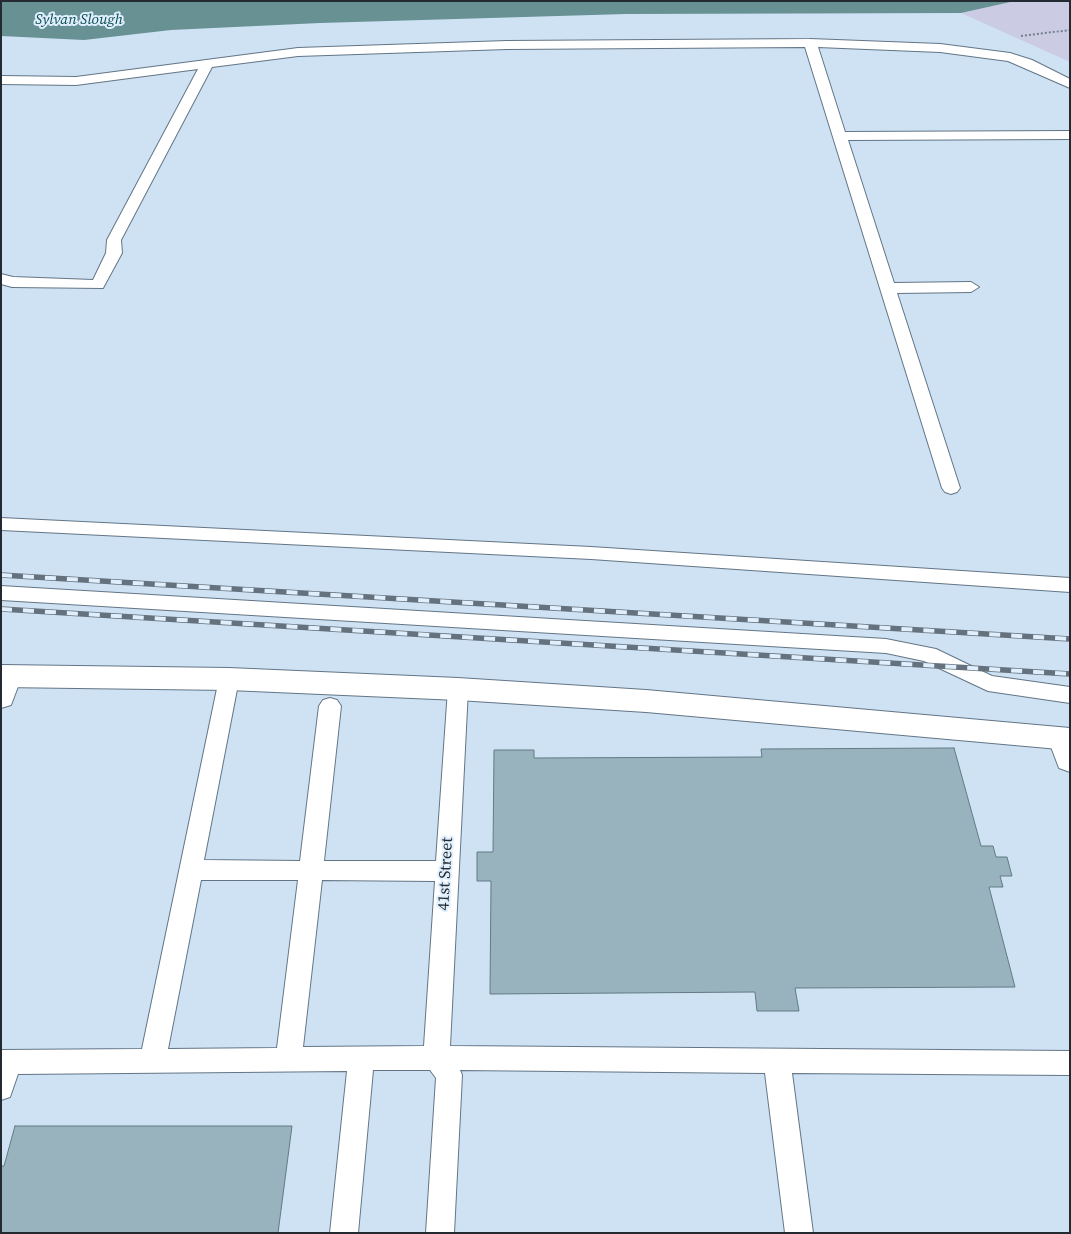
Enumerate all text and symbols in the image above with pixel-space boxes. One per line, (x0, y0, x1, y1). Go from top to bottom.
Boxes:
water label: Sylvan Slough (35, 11, 123, 29)
street label: 41st Street (434, 837, 458, 911)

